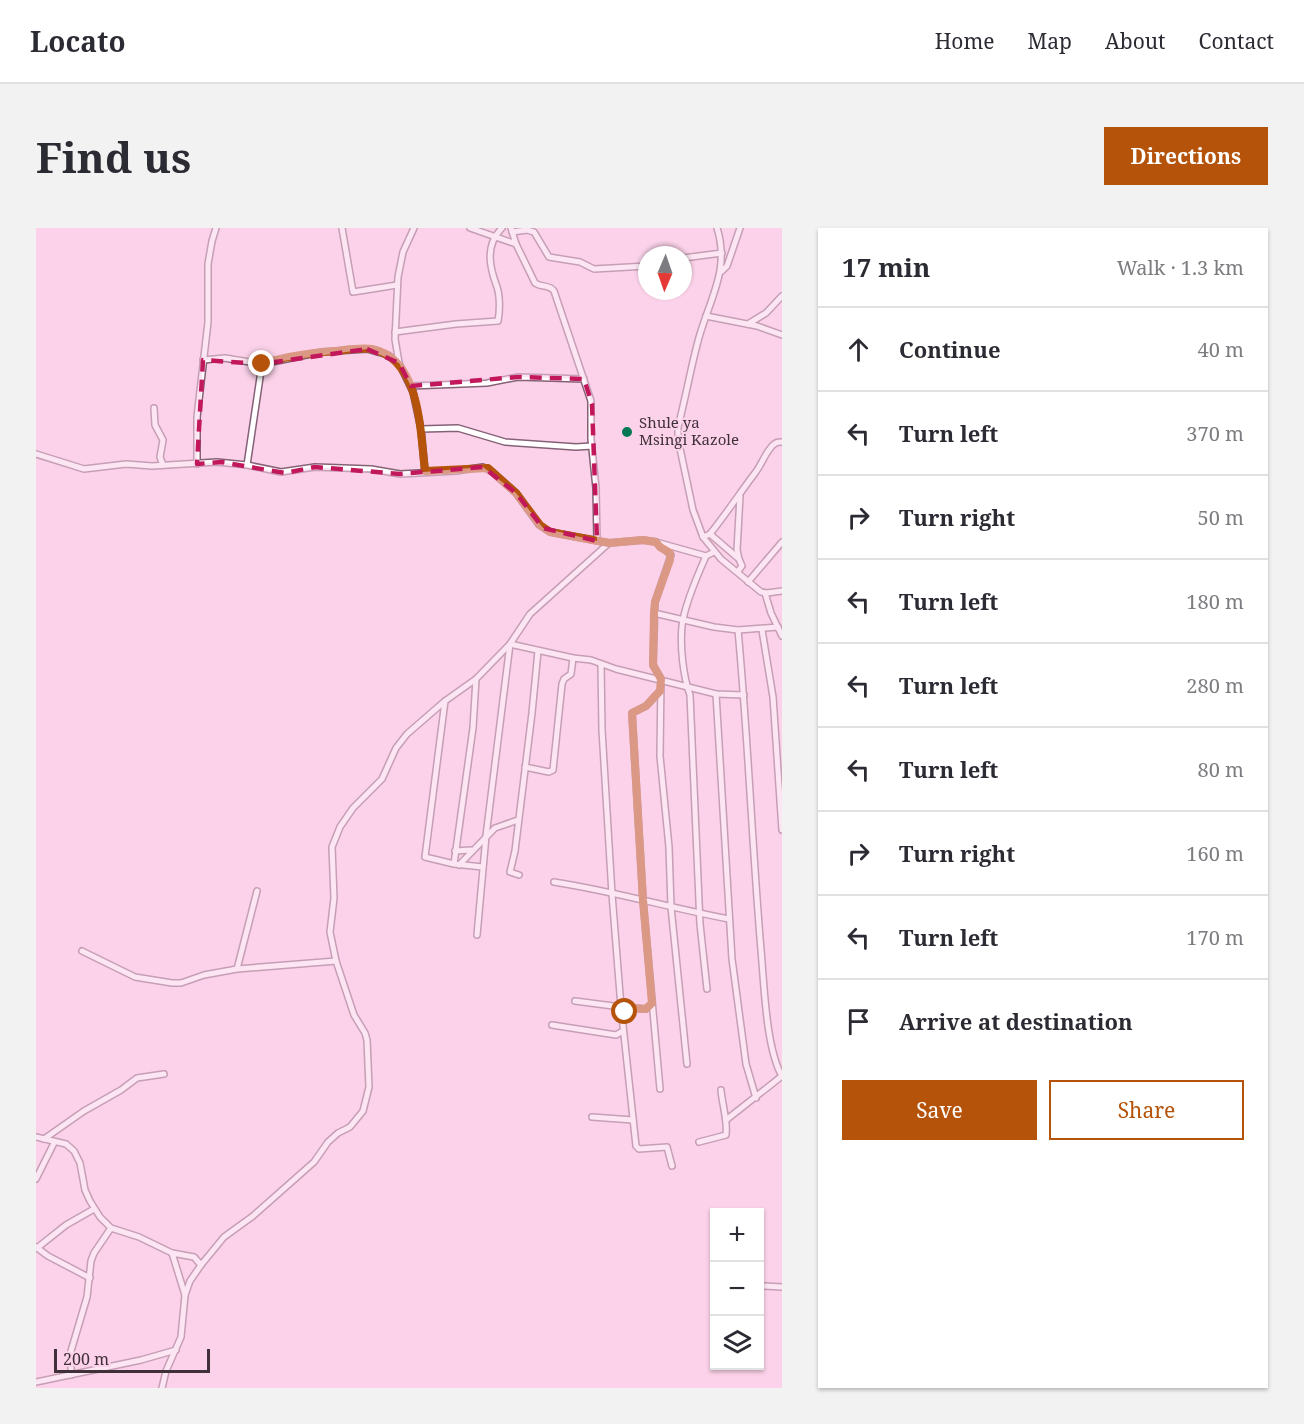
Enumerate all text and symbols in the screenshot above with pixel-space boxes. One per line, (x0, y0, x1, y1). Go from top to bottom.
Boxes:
text: Locato (30, 22, 126, 60)
text: Home (935, 27, 995, 55)
text: Map (1028, 27, 1072, 55)
text: About (1105, 27, 1166, 55)
text: Contact (1199, 27, 1274, 55)
button: Directions (1104, 127, 1268, 185)
text: Find us (36, 128, 191, 185)
north arrow (638, 246, 692, 300)
text: 17 min (842, 249, 930, 285)
text: Walk · 1.3 km (1117, 254, 1244, 281)
icon: ahead (842, 333, 875, 366)
text: Continue (899, 334, 1001, 364)
text: 40 m (1198, 336, 1244, 363)
route end (248, 350, 274, 376)
place label: Shule ya Msingi Kazole (639, 412, 739, 449)
icon: left (842, 417, 875, 450)
text: Turn left (899, 418, 998, 448)
text: 370 m (1186, 420, 1244, 447)
marker: Shule ya Msingi Kazole (620, 425, 634, 439)
icon: right (842, 501, 875, 534)
text: Turn right (899, 502, 1015, 532)
text: 50 m (1198, 504, 1244, 531)
icon: left (842, 585, 875, 618)
text: Turn left (899, 586, 998, 616)
text: 180 m (1186, 588, 1244, 615)
icon: left (842, 669, 875, 702)
text: Turn left (899, 670, 998, 700)
text: 280 m (1186, 672, 1244, 699)
icon: left (842, 753, 875, 786)
text: Turn left (899, 754, 998, 784)
text: 80 m (1198, 756, 1244, 783)
icon: right (842, 837, 875, 870)
text: Turn right (899, 838, 1015, 868)
text: 160 m (1186, 840, 1244, 867)
icon: left (842, 921, 875, 954)
text: Turn left (899, 922, 998, 952)
text: 170 m (1186, 924, 1244, 951)
route start (611, 998, 637, 1024)
icon: arrive (842, 1005, 875, 1038)
text: Arrive at destination (899, 1006, 1133, 1036)
button: Save (842, 1080, 1037, 1140)
button: Share (1049, 1080, 1244, 1140)
map controls (710, 1208, 764, 1370)
button: + (710, 1208, 764, 1262)
button: − (710, 1262, 764, 1316)
button: layers (710, 1316, 764, 1370)
scale bar (54, 1346, 210, 1374)
text: 200 m (63, 1348, 109, 1370)

